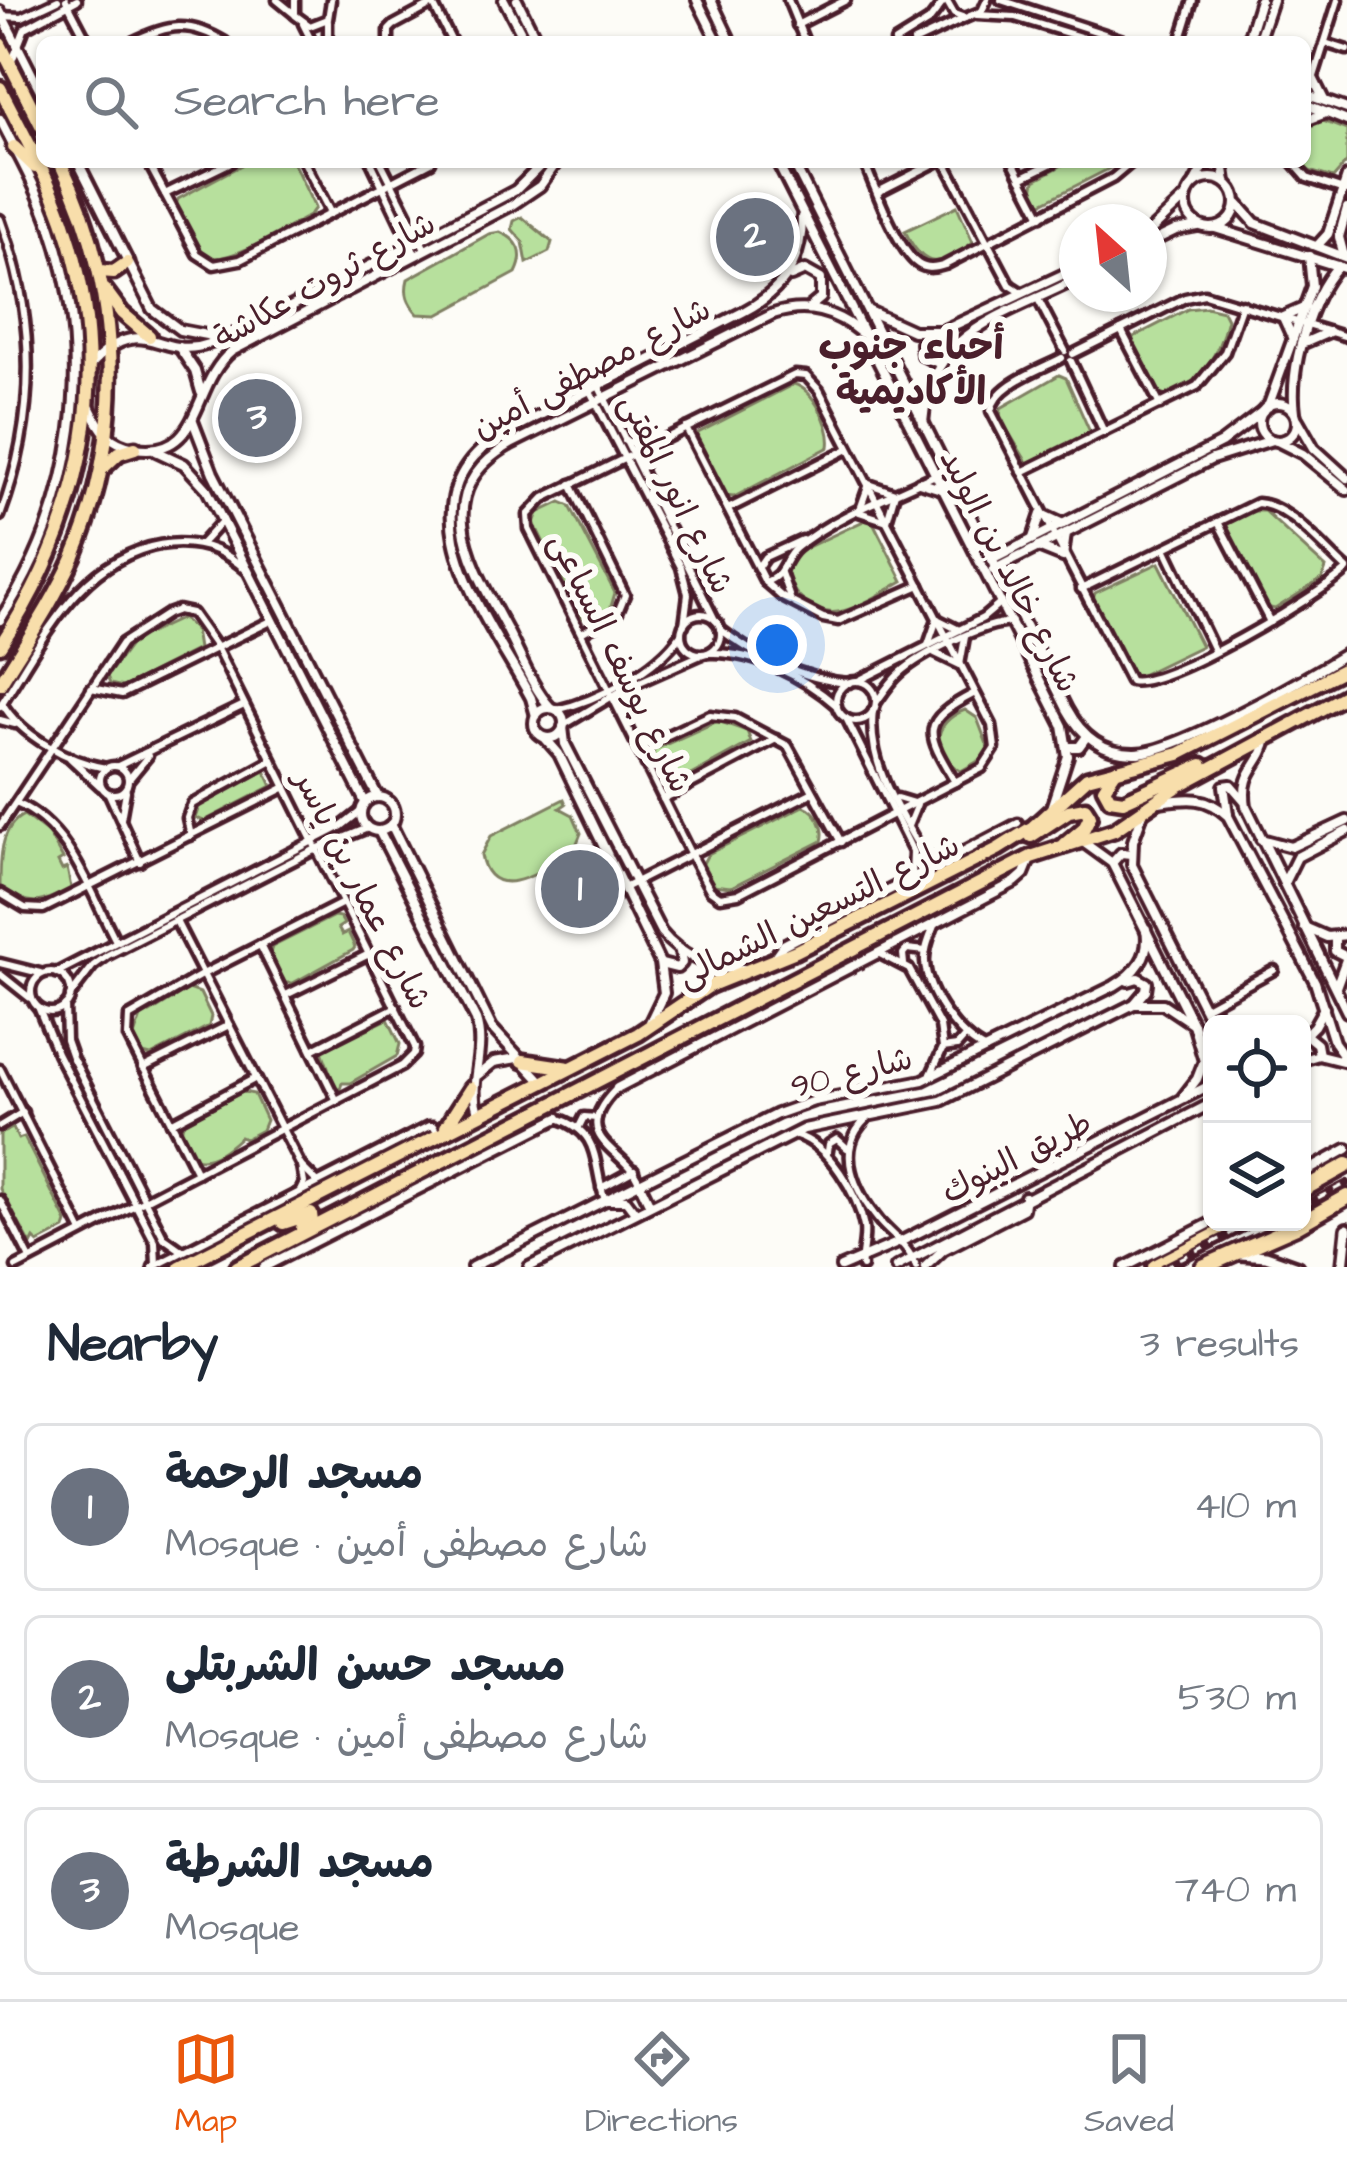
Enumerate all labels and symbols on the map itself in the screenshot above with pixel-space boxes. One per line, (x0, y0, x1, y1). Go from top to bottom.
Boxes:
pin: 2 (716, 192, 794, 282)
street label: شارع ثروت عكاشة (206, 201, 444, 361)
north arrow (1059, 204, 1167, 312)
street label: شارع مصطفى أمين (465, 286, 719, 451)
district label: أحياء جنوب الأكاديمية (819, 321, 1004, 420)
pin: 3 (218, 373, 296, 463)
street label: شارع انور المفتى (608, 386, 745, 602)
street label: شارع خالد بن الوليد (928, 441, 1091, 701)
street label: شارع يوسف السباعى (537, 525, 703, 801)
your location (747, 615, 807, 675)
street label: شارع عمار بن ياسر (281, 759, 442, 1018)
street label: شارع التسعين الشمالى (670, 822, 968, 999)
pin: 1 (541, 844, 619, 934)
street label: شارع 90 (786, 1036, 917, 1110)
street label: طريق البنوك (934, 1100, 1100, 1215)

